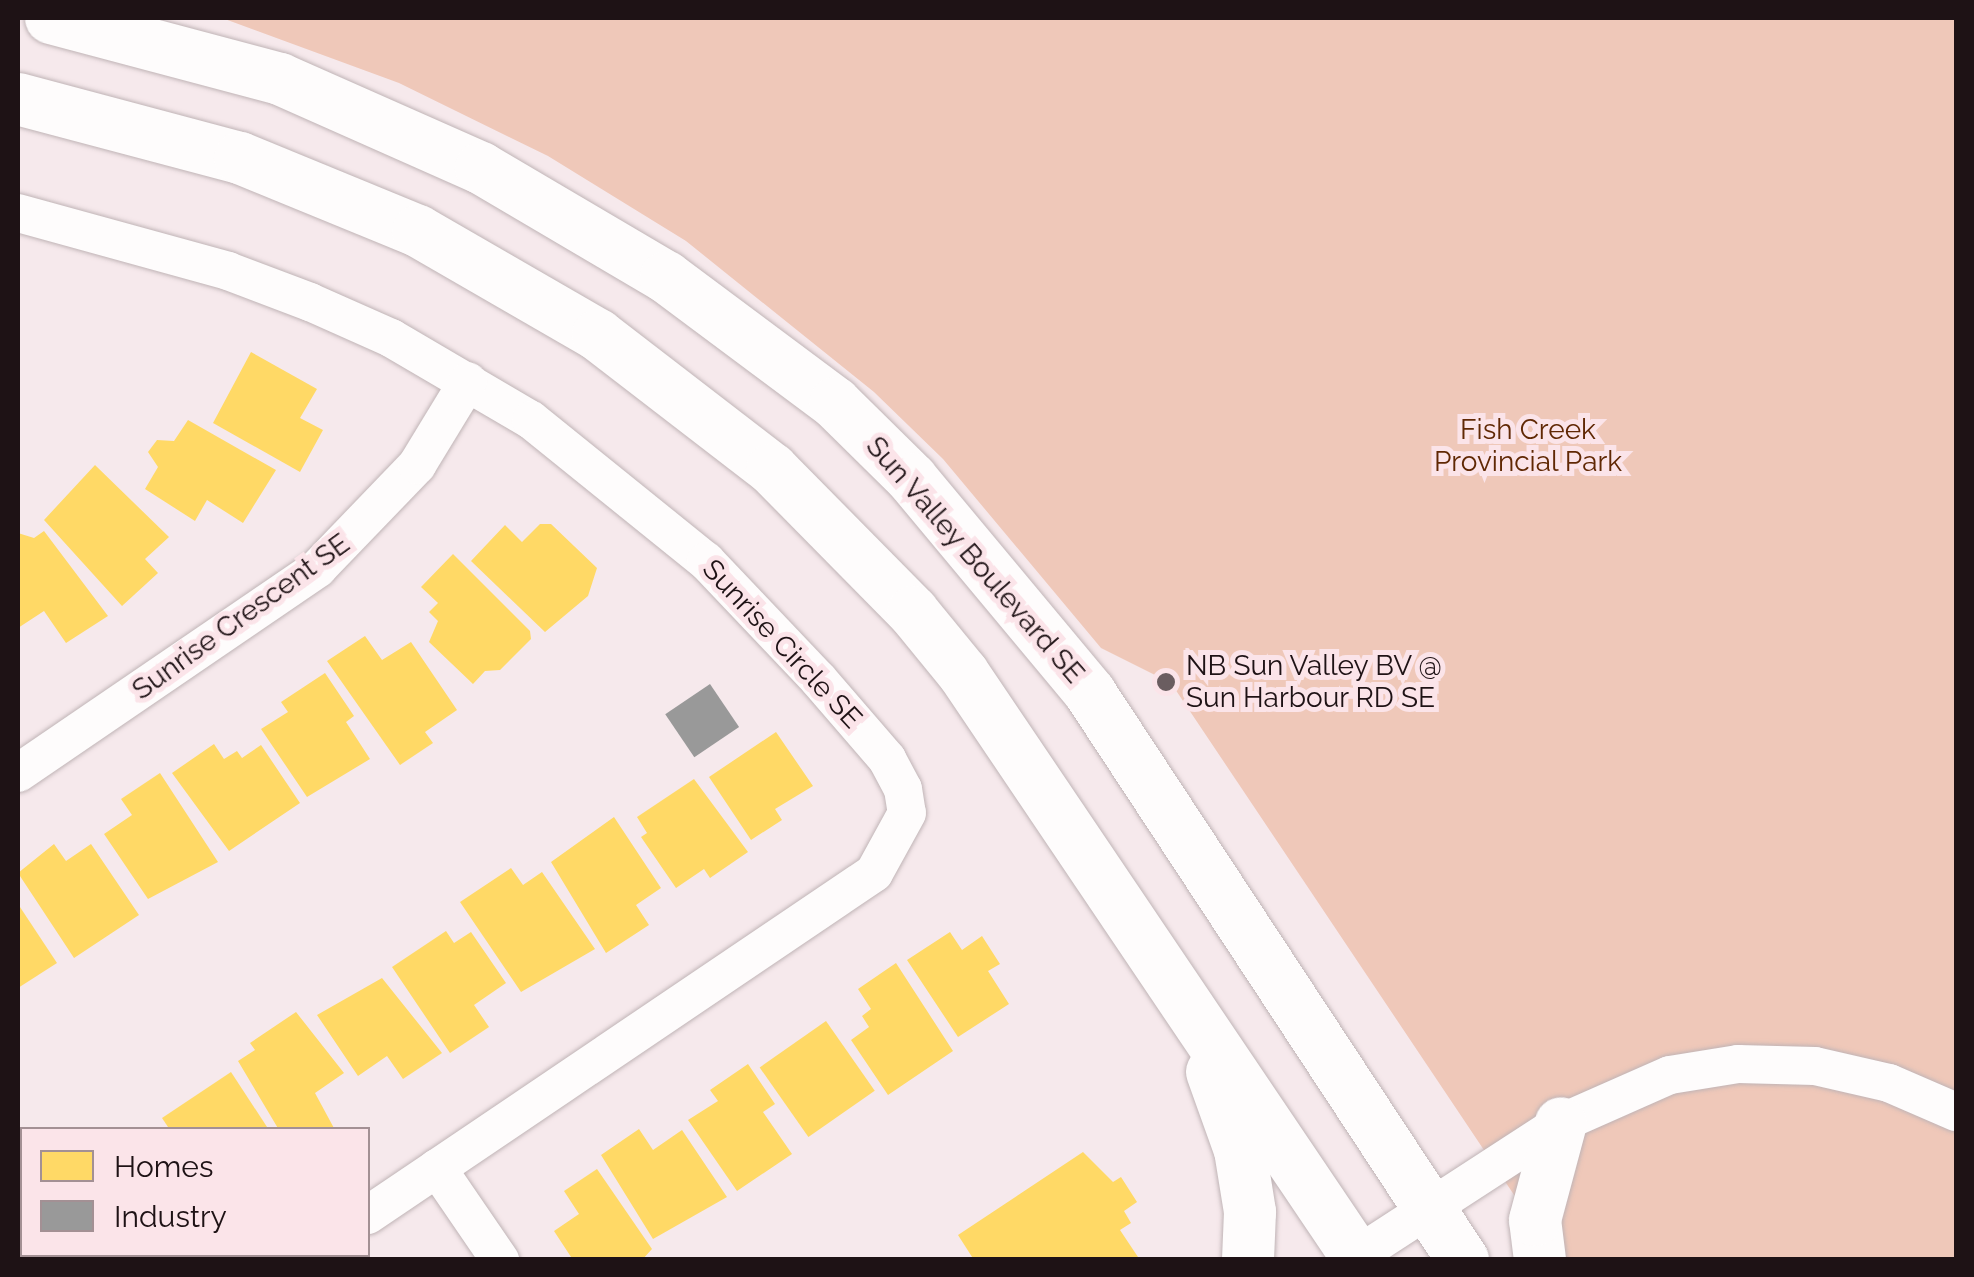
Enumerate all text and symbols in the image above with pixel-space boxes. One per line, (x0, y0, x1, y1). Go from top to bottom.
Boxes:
park label: Fish Creek Provincial Park (1434, 413, 1622, 479)
street label: Sun Valley Boulevard SE (858, 429, 1092, 691)
street label: Sunrise Crescent SE (126, 527, 356, 707)
street label: Sunrise Circle SE (695, 553, 869, 735)
place label: NB Sun Valley BV @ Sun Harbour RD SE (1186, 649, 1445, 715)
marker: NB Sun Valley BV @ Sun Harbour RD SE (1155, 671, 1177, 693)
legend (20, 1127, 370, 1257)
text: Homes (114, 1149, 213, 1184)
text: Industry (114, 1199, 227, 1234)

